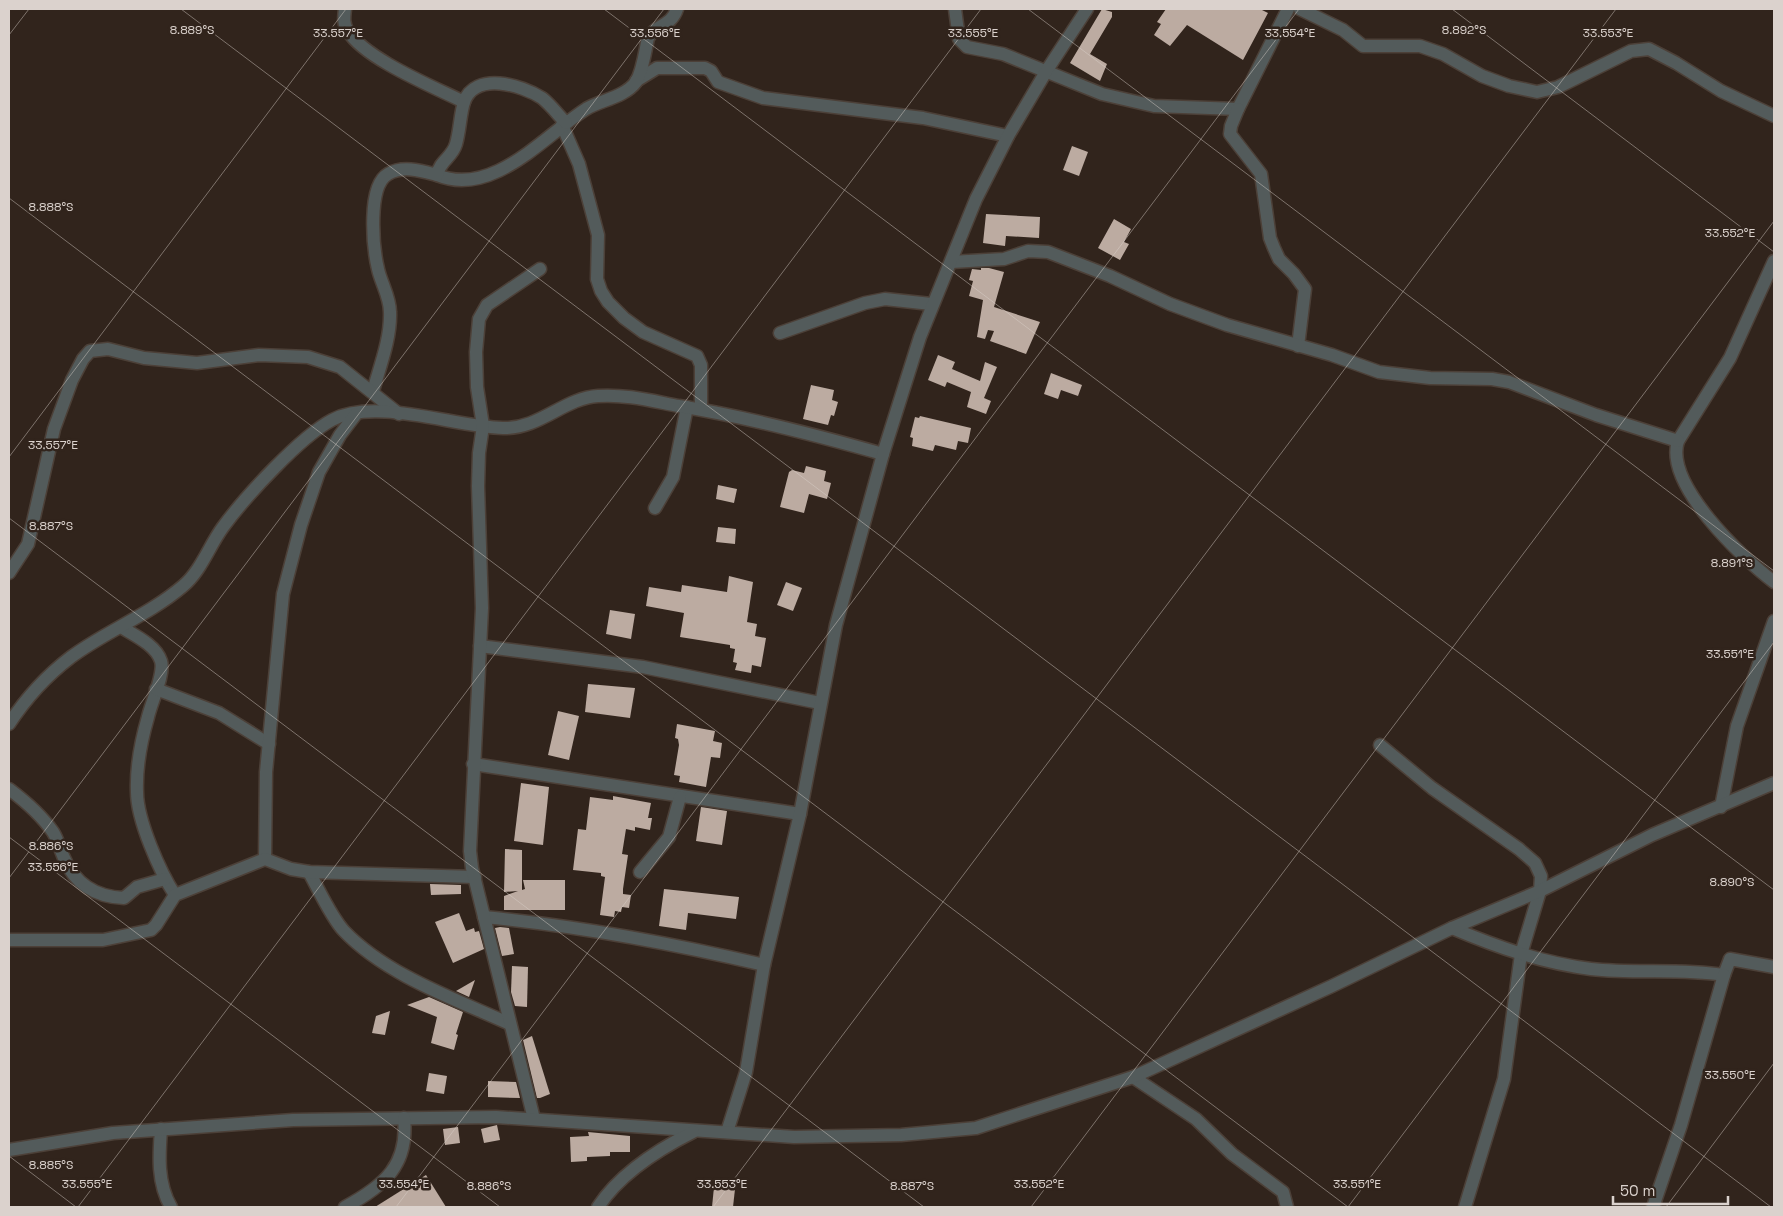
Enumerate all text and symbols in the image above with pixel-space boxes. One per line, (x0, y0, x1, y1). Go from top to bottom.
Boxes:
text: 8.889°S (170, 22, 214, 38)
text: 8.892°S (1442, 22, 1486, 38)
text: 33.557°E (313, 25, 363, 41)
text: 33.556°E (630, 25, 681, 41)
text: 33.555°E (948, 25, 998, 41)
text: 33.554°E (1265, 25, 1316, 41)
text: 33.553°E (1583, 25, 1633, 41)
text: 8.888°S (29, 199, 73, 215)
text: 33.552°E (1705, 225, 1755, 241)
text: 33.557°E (28, 437, 78, 453)
text: 8.887°S (29, 518, 73, 534)
text: 8.891°S (1711, 555, 1753, 571)
text: 33.551°E (1706, 646, 1754, 662)
text: 8.886°S (29, 838, 73, 854)
text: 33.556°E (28, 859, 79, 875)
text: 8.890°S (1710, 874, 1754, 890)
text: 33.550°E (1705, 1067, 1756, 1083)
text: 8.885°S (29, 1157, 73, 1173)
scale bar (1613, 1174, 1728, 1206)
text: 33.555°E (62, 1176, 112, 1192)
text: 33.554°E (379, 1176, 430, 1192)
text: 33.553°E (697, 1176, 747, 1192)
text: 33.552°E (1014, 1176, 1064, 1192)
text: 33.551°E (1333, 1176, 1381, 1192)
text: 8.886°S (467, 1178, 511, 1194)
text: 8.887°S (890, 1178, 934, 1194)
text: 50 m (1620, 1181, 1655, 1200)

